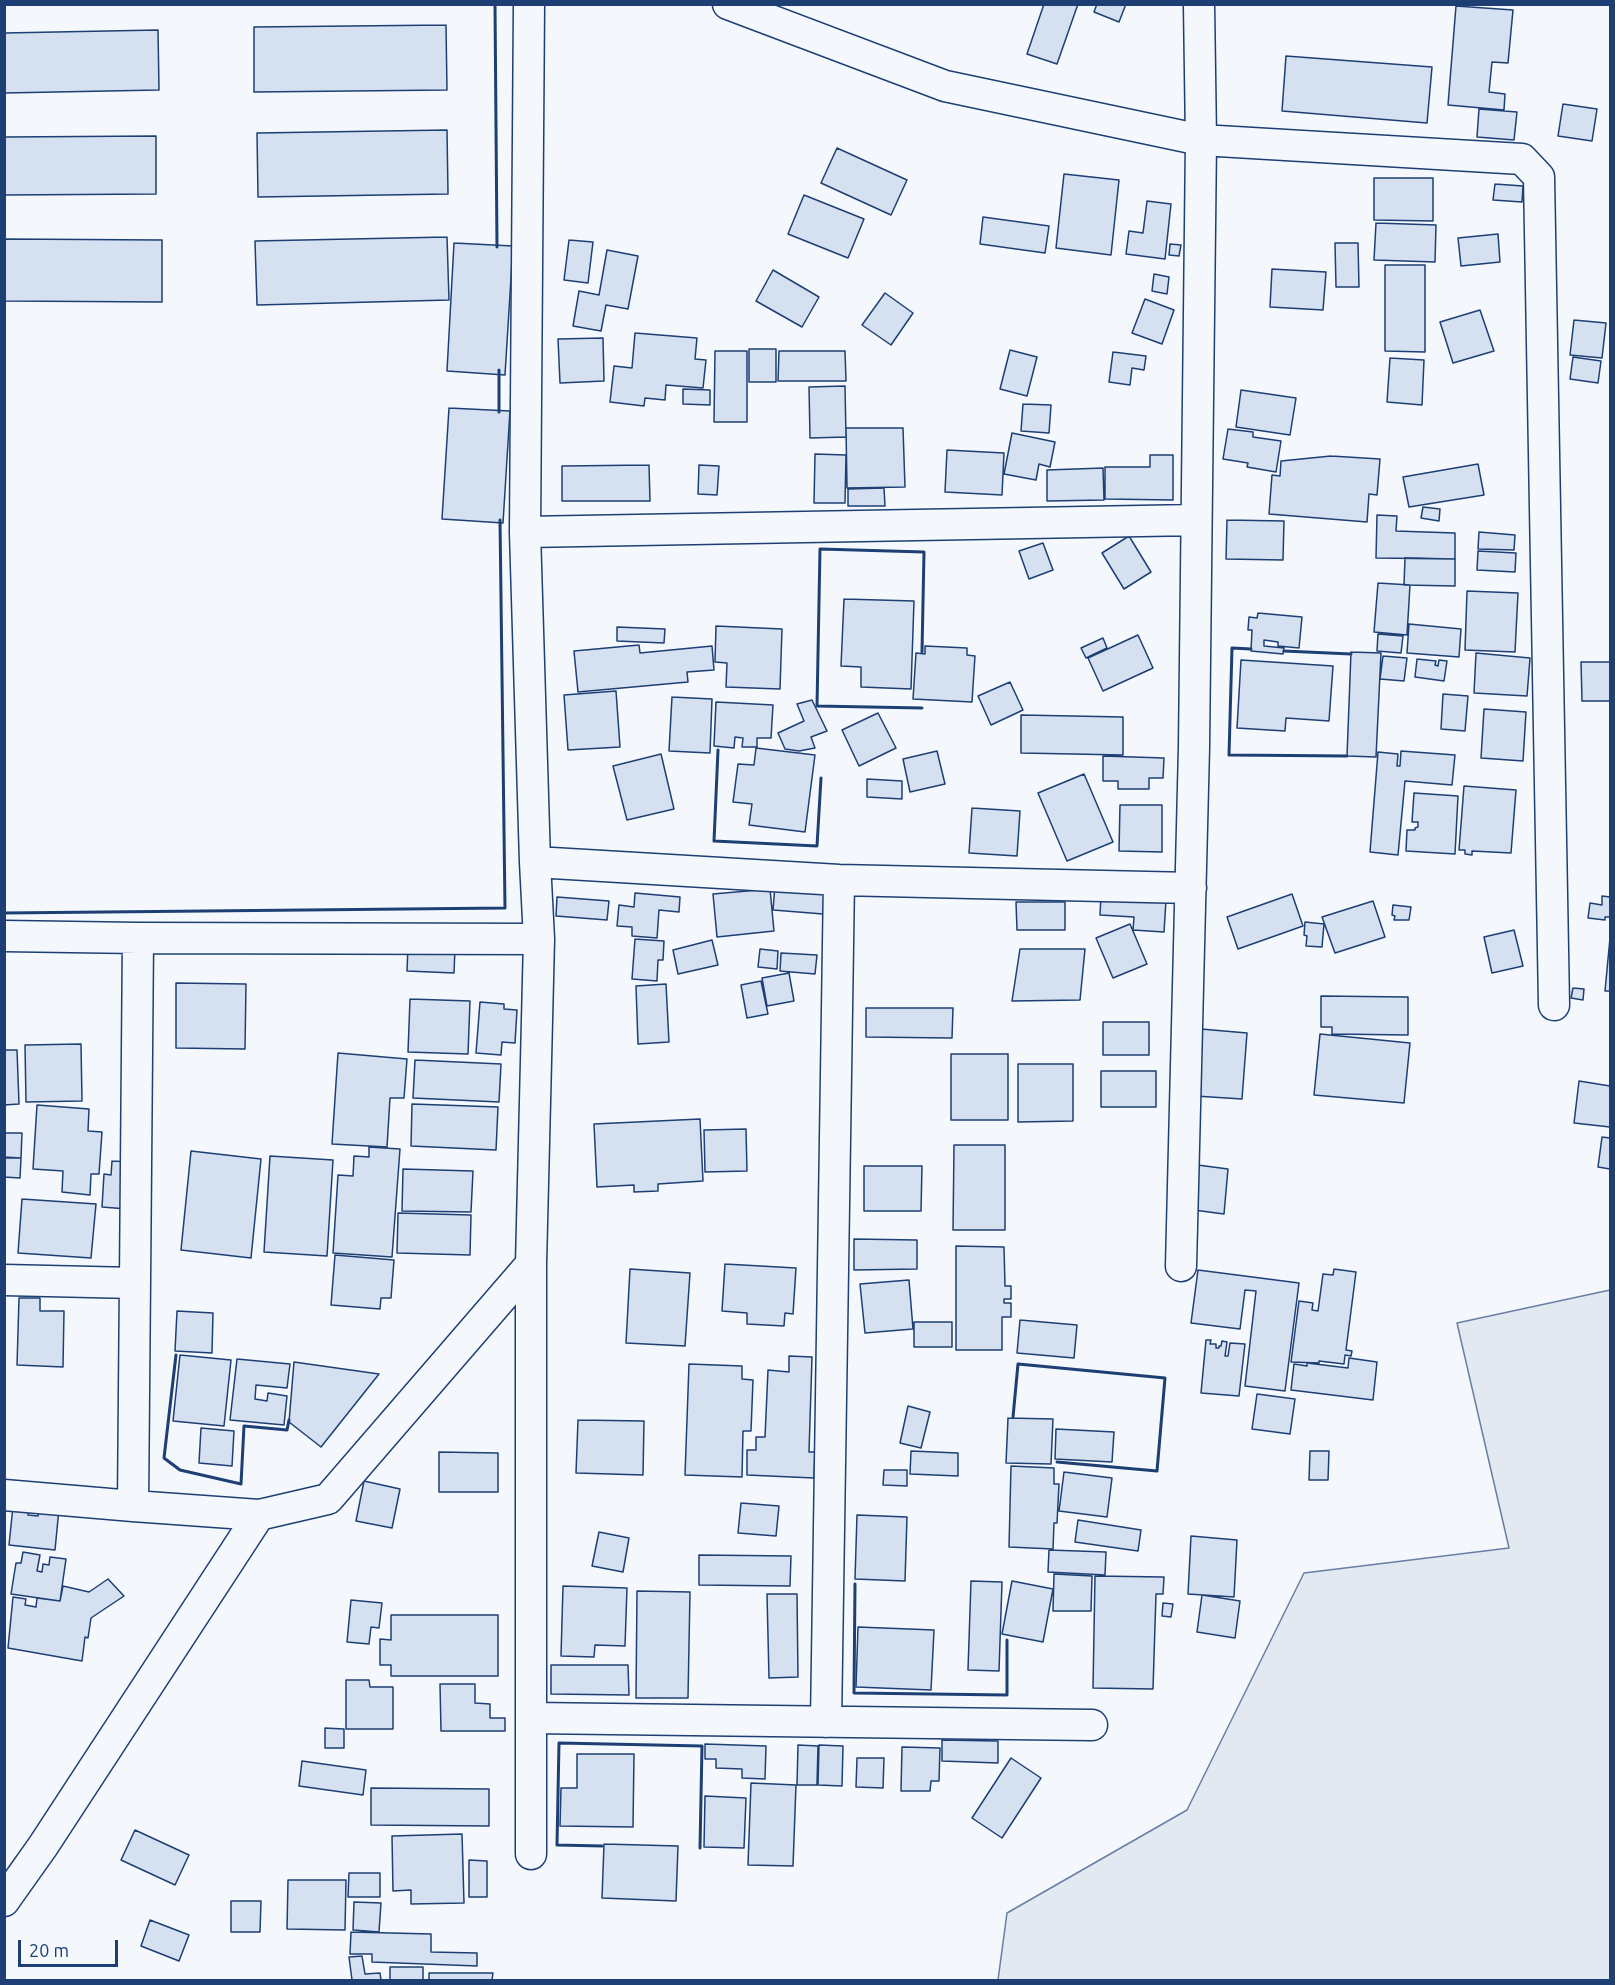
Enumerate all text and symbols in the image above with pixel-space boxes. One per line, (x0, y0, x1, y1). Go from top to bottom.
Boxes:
scale bar (21, 1928, 122, 1966)
text: 20 m (29, 1940, 69, 1960)

